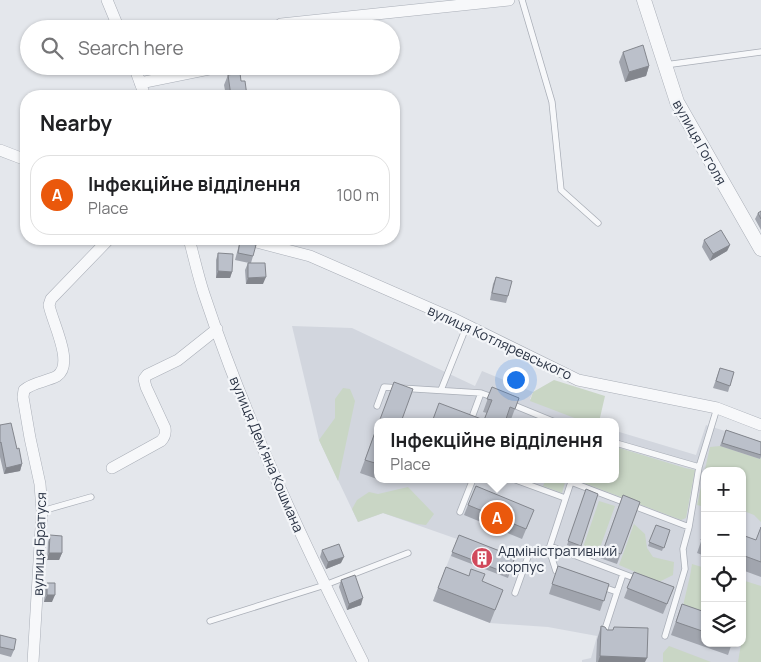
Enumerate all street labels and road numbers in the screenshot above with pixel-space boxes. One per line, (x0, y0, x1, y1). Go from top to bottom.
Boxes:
street label: вулиця Гоголя (669, 96, 731, 188)
street label: вулиця Котляревського (425, 300, 575, 384)
street label: вулиця Демʼяна Кошмана (226, 373, 308, 535)
street label: вулиця Братуся (28, 492, 50, 596)

